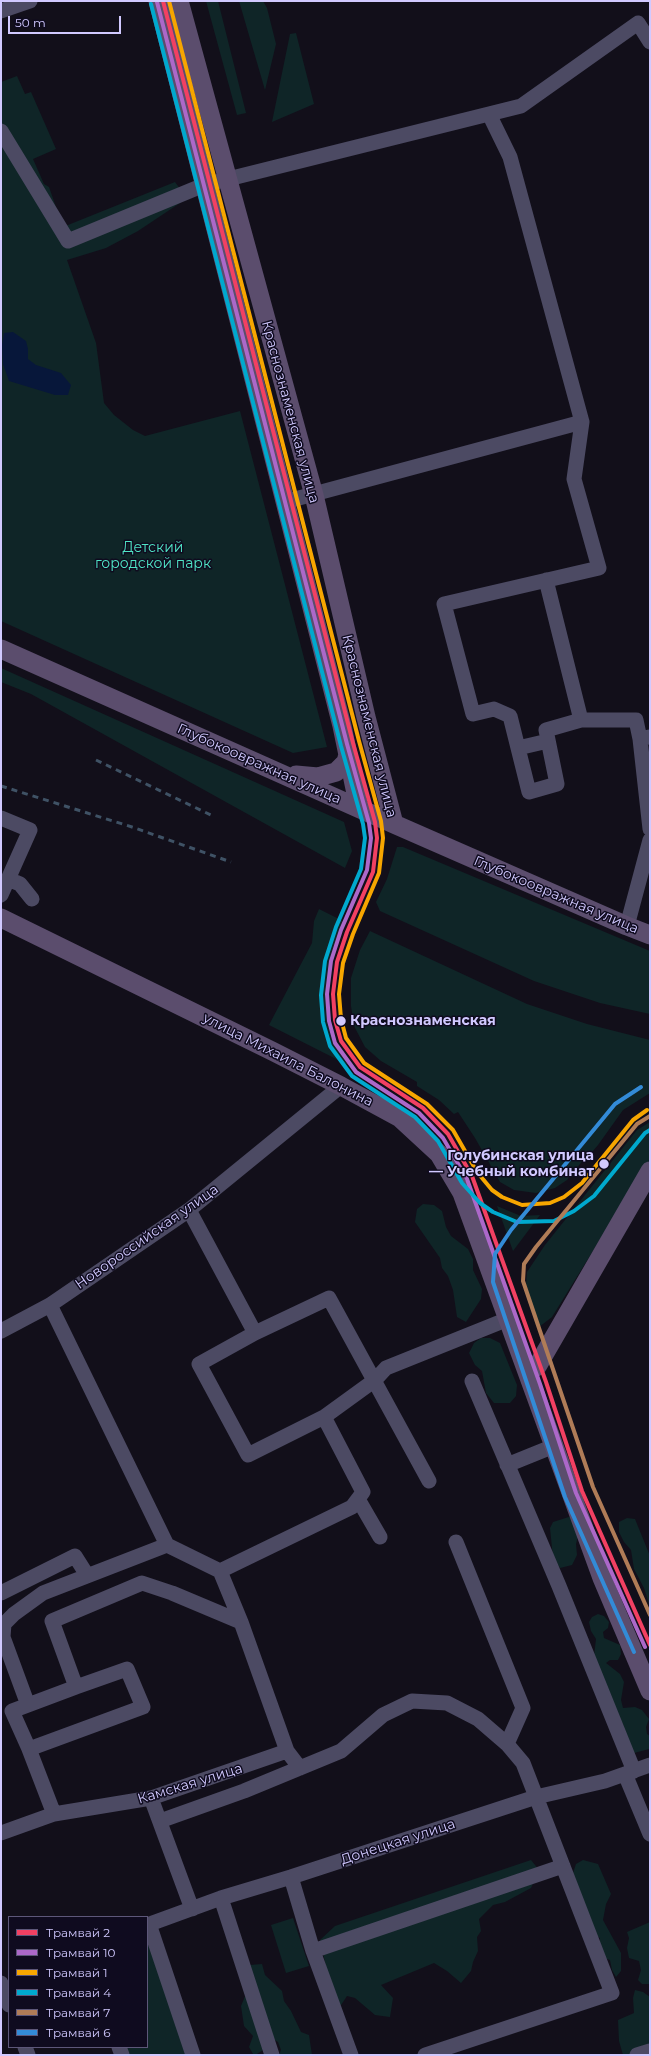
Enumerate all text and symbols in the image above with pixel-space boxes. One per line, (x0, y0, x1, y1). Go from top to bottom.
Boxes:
scale bar (10, 8, 123, 34)
text: 50 m (15, 15, 46, 30)
street label: Краснознаменская улица (258, 319, 322, 505)
park label: Детский городской парк (95, 540, 211, 572)
street label: Краснознаменская улица (338, 633, 400, 819)
street label: Глубокоовражная улица (175, 720, 343, 808)
street label: Глубокоовражная улица (471, 853, 641, 937)
street label: улица Михаила Балонина (200, 1010, 376, 1110)
place label: Краснознаменская (350, 1013, 496, 1029)
marker: Краснознаменская (334, 1014, 348, 1028)
place label: Голубинская улица — Учебный комбинат (429, 1148, 594, 1180)
marker: Голубинская улица — Учебный комбинат (597, 1157, 611, 1171)
street label: Новороссийская улица (72, 1181, 222, 1293)
street label: Камская улица (136, 1760, 244, 1808)
street label: Донецкая улица (339, 1816, 457, 1868)
legend (8, 1916, 148, 2048)
text: Трамвай 2 (46, 1925, 110, 1940)
text: Трамвай 10 (46, 1945, 116, 1960)
text: Трамвай 1 (46, 1965, 108, 1980)
text: Трамвай 4 (46, 1985, 111, 2000)
text: Трамвай 7 (46, 2005, 110, 2020)
text: Трамвай 6 (46, 2025, 111, 2040)

